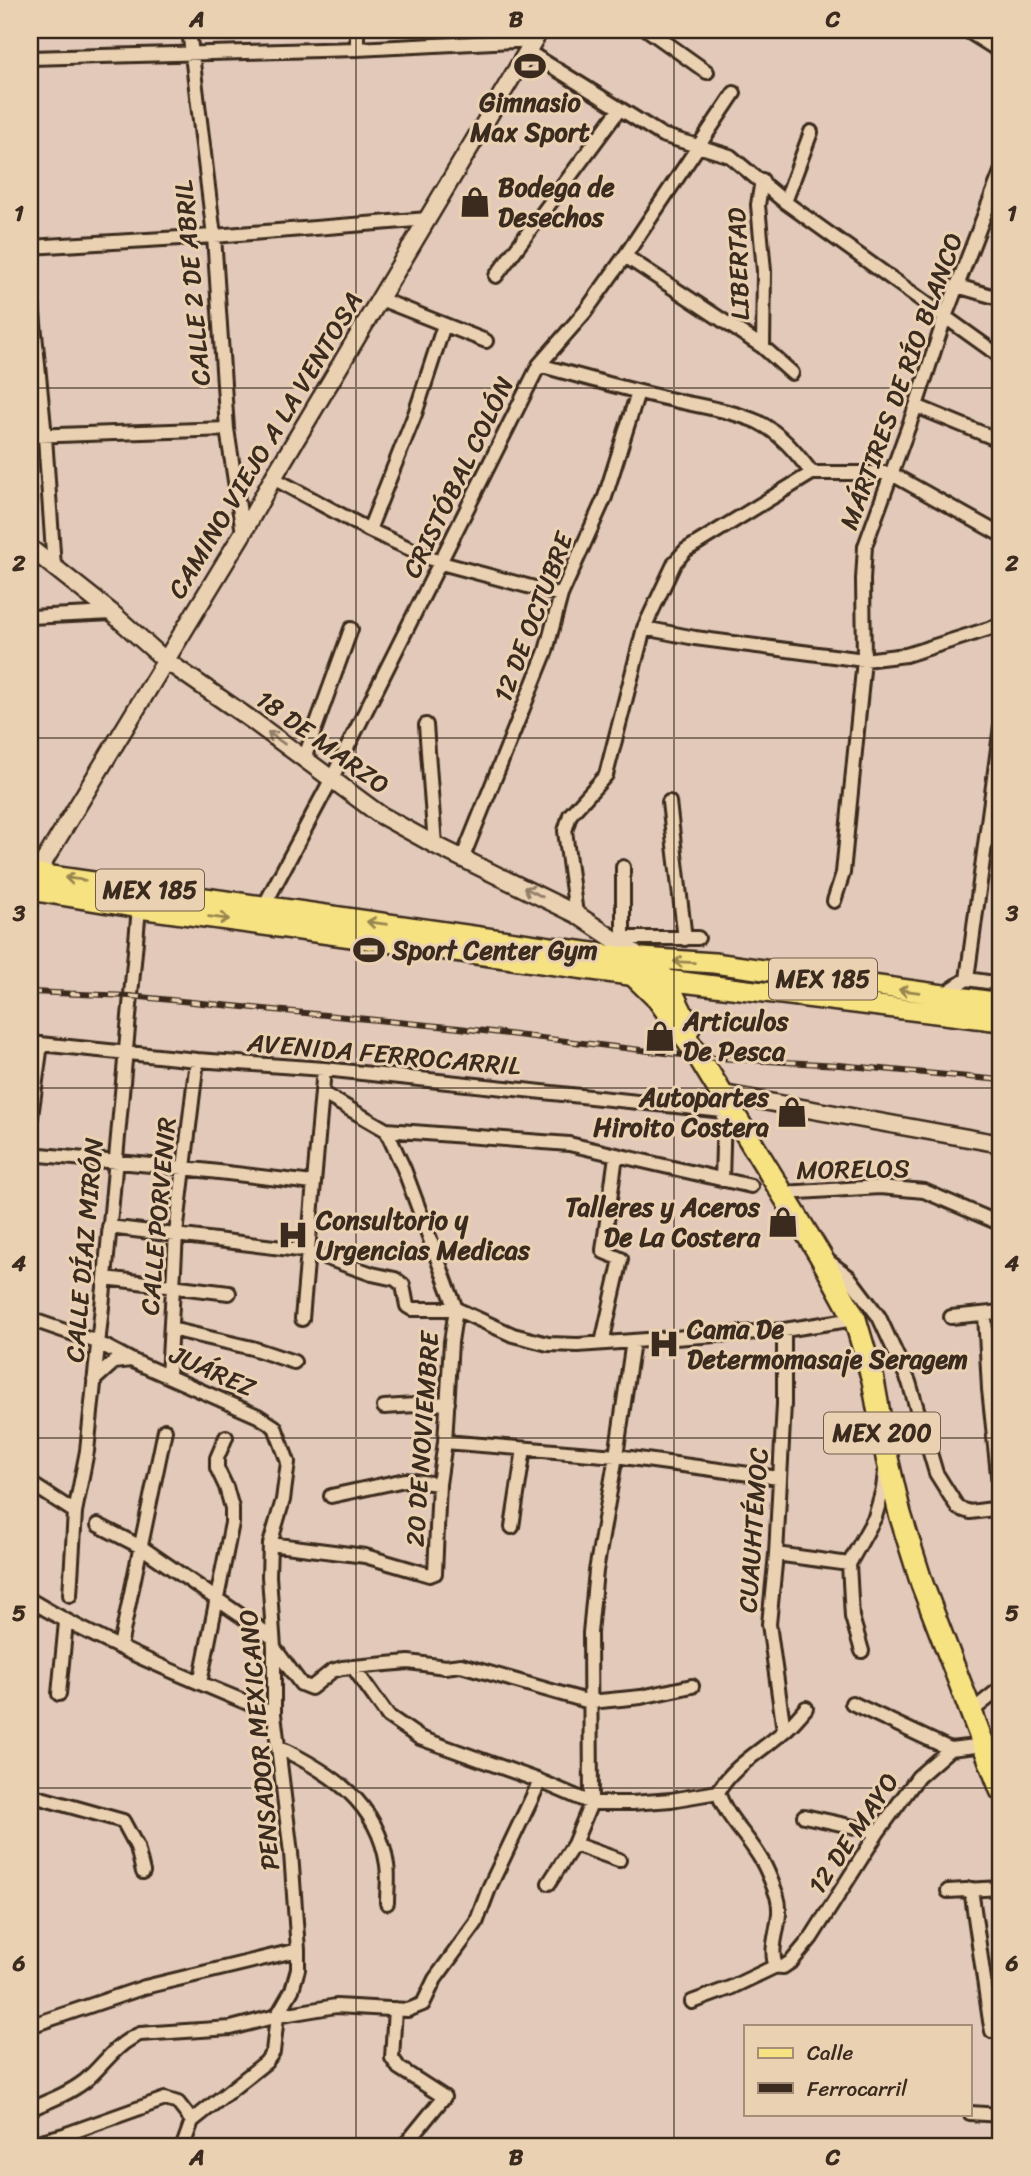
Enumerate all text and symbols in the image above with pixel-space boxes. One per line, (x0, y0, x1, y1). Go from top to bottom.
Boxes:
text: A (188, 0, 205, 40)
text: B (509, 0, 524, 40)
text: C (825, 0, 841, 40)
sports icon: Gimnasio Max Sport (513, 49, 547, 83)
place label: Gimnasio Max Sport (469, 79, 590, 155)
place label: Bodega de Desechos (498, 164, 615, 240)
street label: CALLE 2 DE ABRIL (160, 178, 224, 388)
shop icon: Bodega de Desechos (458, 185, 492, 219)
text: 1 (14, 193, 24, 234)
text: 1 (1007, 193, 1017, 234)
street label: LIBERTAD (713, 206, 763, 321)
street label: MÁRTIRES DE RÍO BLANCO (826, 226, 976, 536)
street label: CAMINO VIEJO A LA VENTOSA (155, 282, 375, 608)
street label: CRISTÓBAL COLÓN (389, 368, 527, 586)
street label: 12 DE OCTUBRE (480, 524, 587, 709)
text: 2 (11, 543, 26, 584)
text: 2 (1004, 543, 1019, 584)
street label: 18 DE MARZO (246, 677, 400, 807)
one-way arrow (267, 730, 286, 745)
road number: MEX 185 (96, 870, 204, 910)
one-way arrow (65, 873, 87, 886)
one-way arrow (523, 884, 544, 898)
text: 3 (12, 893, 26, 934)
text: 3 (1005, 893, 1019, 934)
one-way arrow (207, 911, 229, 924)
one-way arrow (366, 916, 388, 929)
place label: Sport Center Gym (391, 927, 598, 973)
sports icon: Sport Center Gym (352, 933, 386, 967)
one-way arrow (673, 955, 696, 968)
road number: MEX 185 (769, 959, 877, 1000)
one-way arrow (898, 985, 921, 998)
place label: Articulos De Pesca (682, 998, 789, 1074)
street label: AVENIDA FERROCARRIL (245, 1019, 522, 1089)
shop icon: Articulos De Pesca (643, 1019, 677, 1053)
place label: Autopartes Hiroito Costera (593, 1074, 770, 1150)
shop icon: Autopartes Hiroito Costera (775, 1095, 809, 1129)
street label: CALLE PORVENIR (126, 1115, 190, 1317)
street label: CALLE DÍAZ MIRÓN (51, 1136, 117, 1364)
street label: MORELOS (796, 1145, 910, 1193)
place label: Talleres y Aceros De La Costera (565, 1184, 761, 1260)
place label: Consultorio y Urgencias Medicas (315, 1197, 531, 1273)
shop icon: Talleres y Aceros De La Costera (766, 1205, 800, 1239)
hospital icon: Consultorio y Urgencias Medicas (276, 1218, 310, 1252)
text: 4 (11, 1243, 27, 1284)
text: 4 (1004, 1243, 1020, 1284)
place label: Cama De Determomasaje Seragem (686, 1306, 968, 1382)
hospital icon: Cama De Determomasaje Seragem (647, 1327, 681, 1361)
street label: 20 DE NOVIEMBRE (392, 1328, 453, 1548)
street label: JUÁREZ (161, 1331, 264, 1410)
road number: MEX 200 (824, 1413, 940, 1454)
street label: CUAUHTÉMOC (724, 1446, 782, 1614)
text: 5 (12, 1593, 26, 1634)
text: 5 (1005, 1593, 1019, 1634)
street label: PENSADOR MEXICANO (225, 1608, 293, 1872)
street label: 12 DE MAYO (795, 1762, 911, 1904)
text: 6 (11, 1943, 26, 1984)
text: 6 (1004, 1943, 1019, 1984)
legend (744, 2025, 972, 2116)
text: Calle (807, 2034, 854, 2072)
text: Ferrocarril (807, 2070, 908, 2108)
text: A (188, 2137, 205, 2176)
text: B (509, 2137, 524, 2176)
text: C (825, 2137, 841, 2176)

